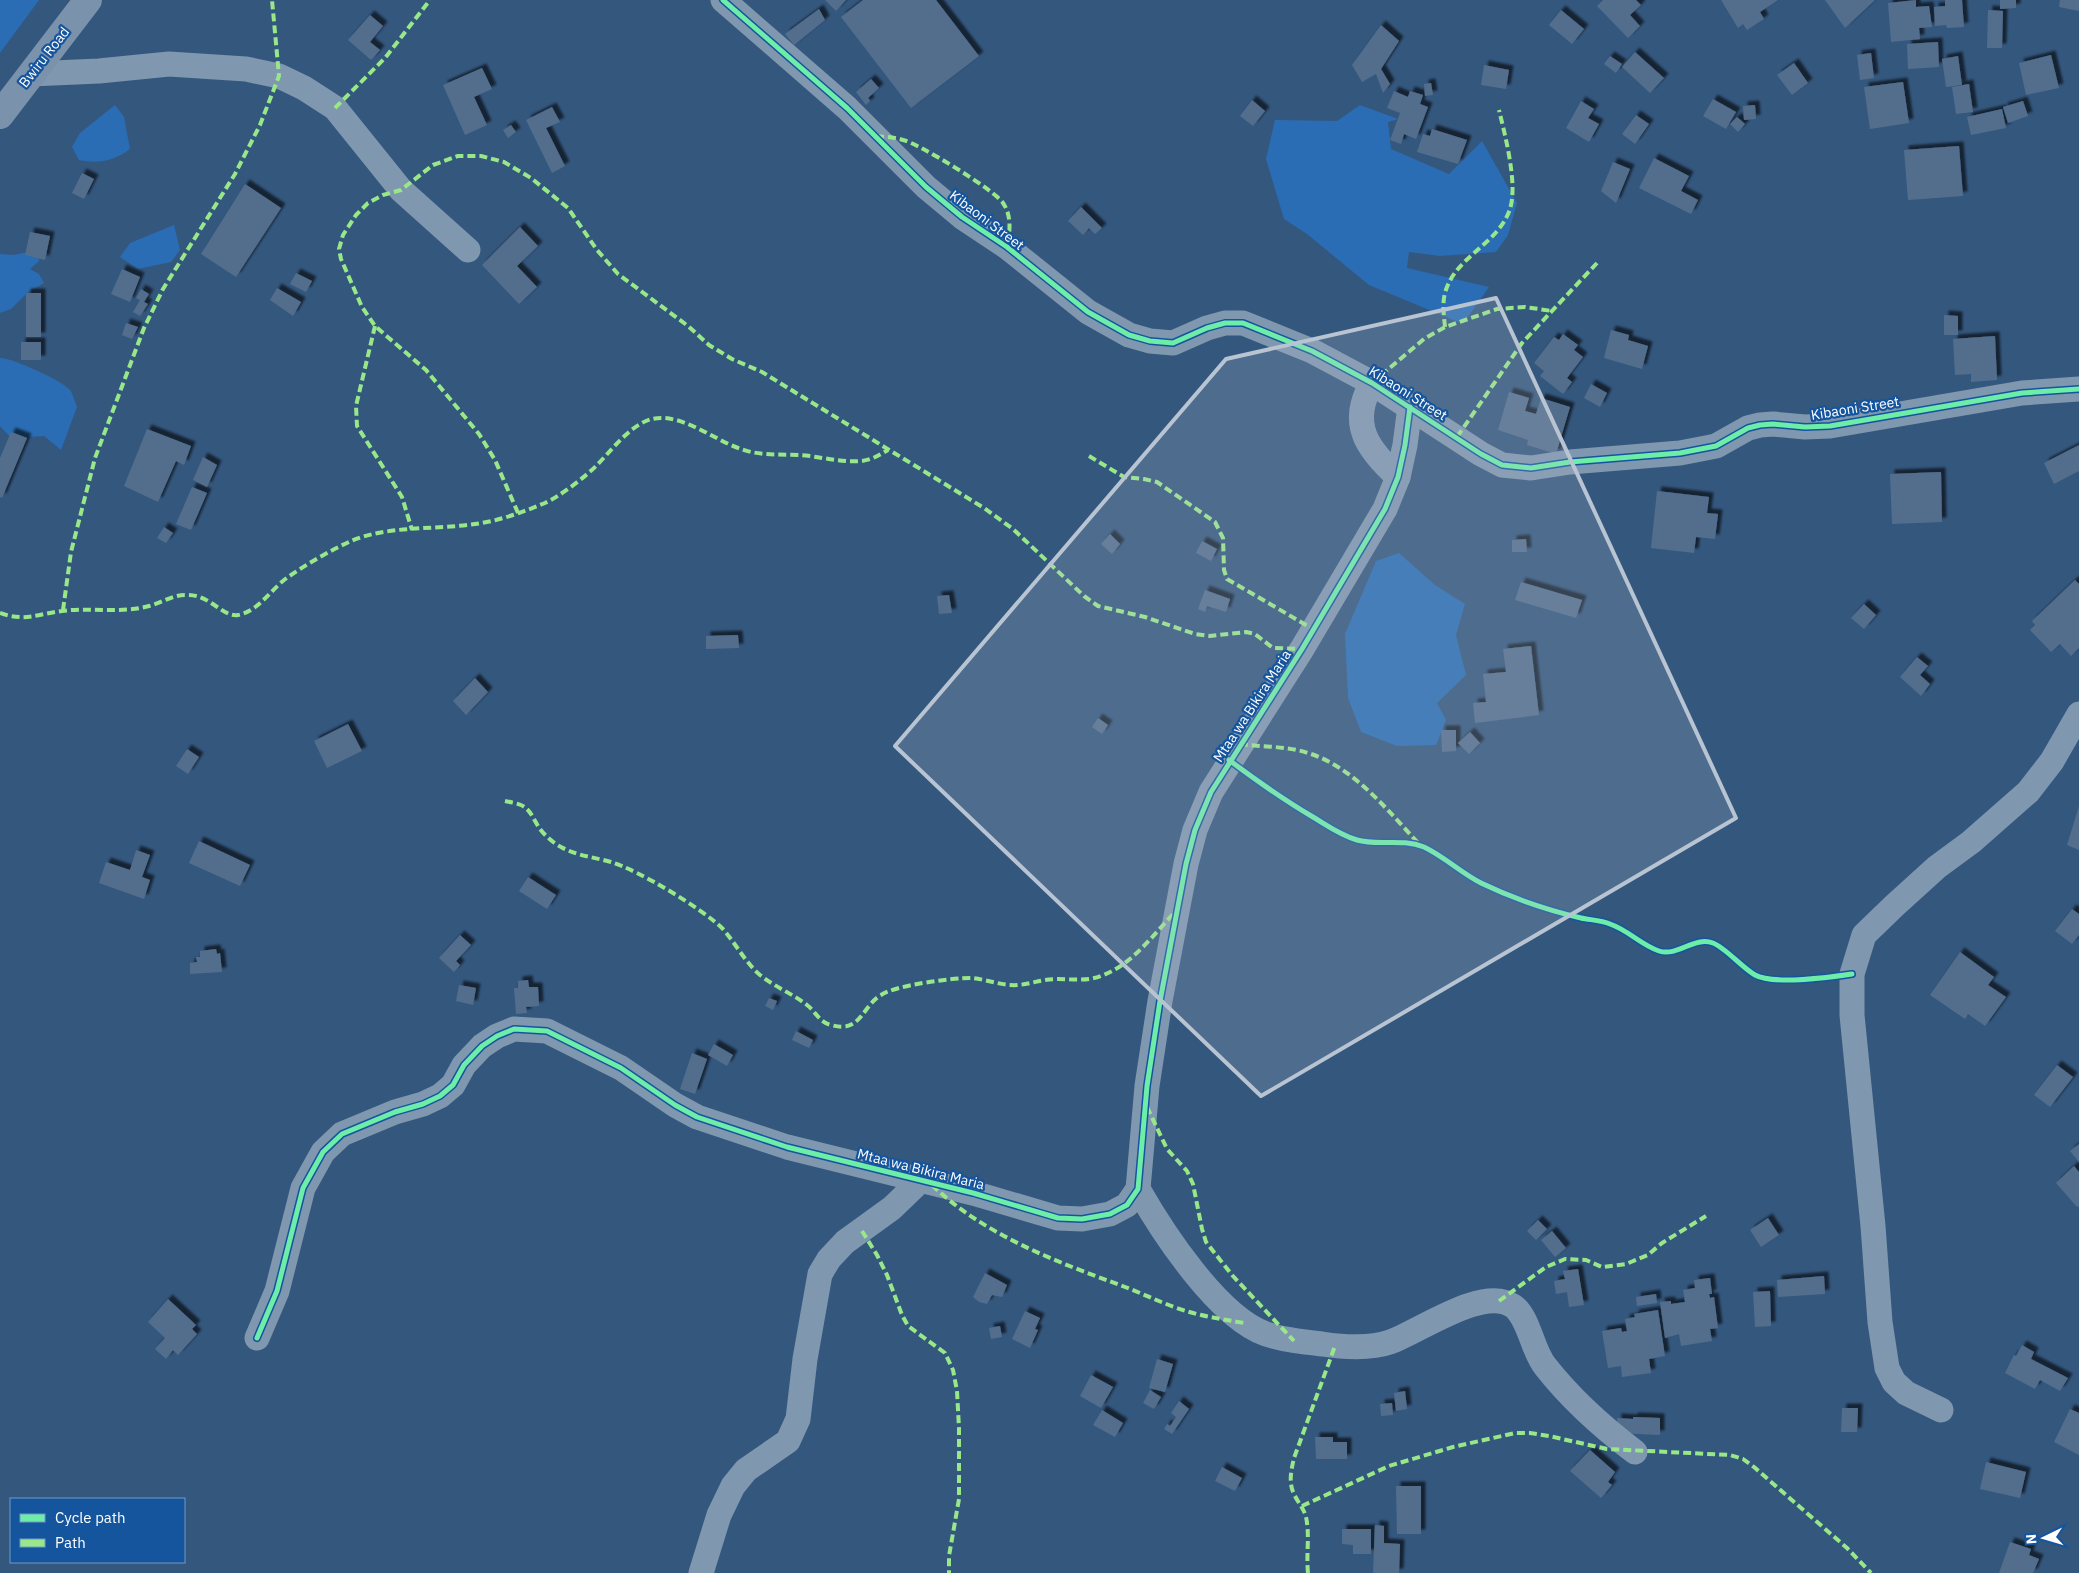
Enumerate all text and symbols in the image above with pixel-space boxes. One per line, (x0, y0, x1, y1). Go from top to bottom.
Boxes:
street label: Bwiru Road (15, 23, 73, 91)
street label: Kibaoni Street (946, 186, 1028, 254)
street label: Kibaoni Street (1365, 362, 1451, 424)
street label: Kibaoni Street (1810, 392, 1900, 424)
street label: Mtaa wa Bikira Maria (1209, 646, 1295, 766)
street label: Mtaa wa Bikira Maria (856, 1145, 987, 1194)
legend (10, 1498, 185, 1563)
text: Cycle path (55, 1508, 126, 1527)
north arrow (2019, 1513, 2069, 1563)
text: Path (55, 1533, 86, 1552)
text: N (2022, 1533, 2040, 1545)

